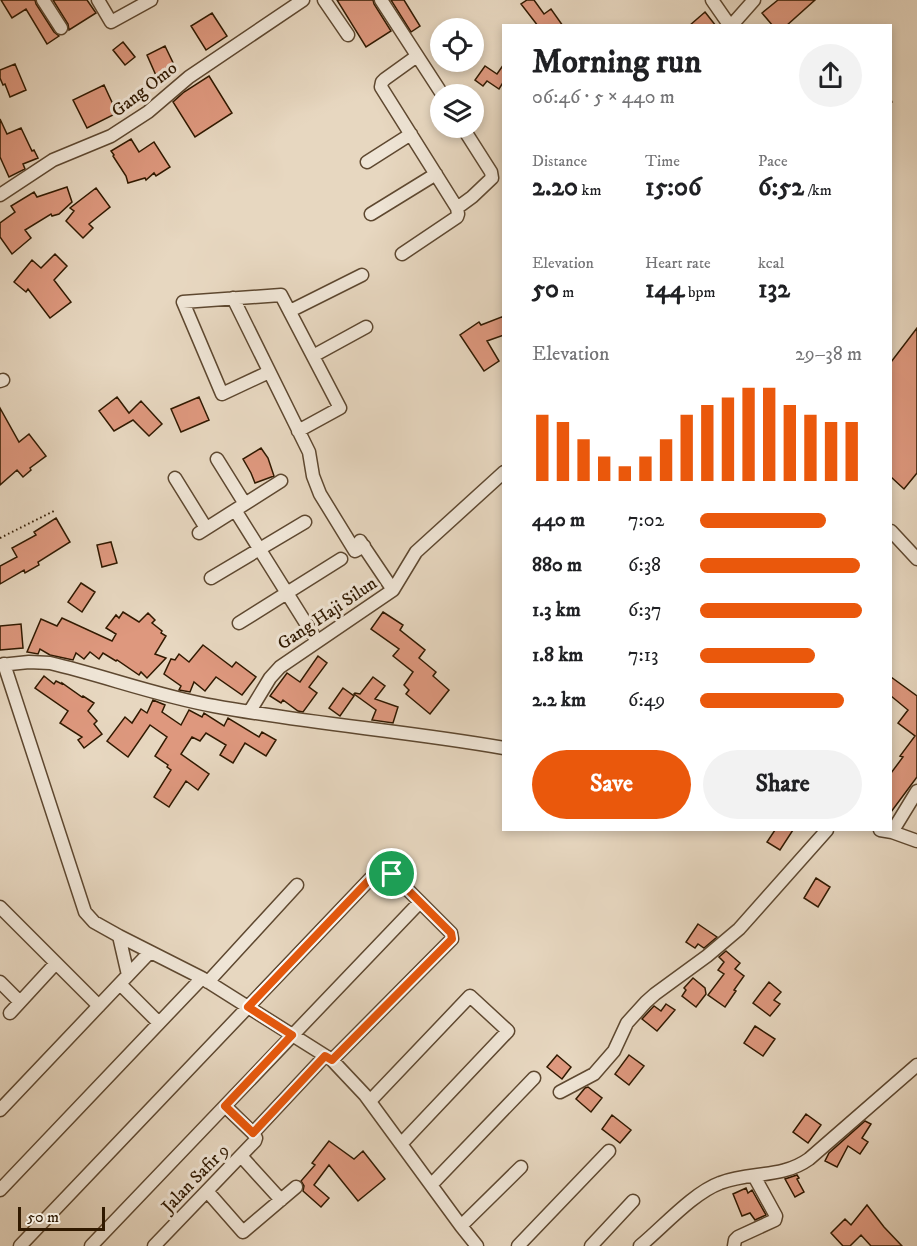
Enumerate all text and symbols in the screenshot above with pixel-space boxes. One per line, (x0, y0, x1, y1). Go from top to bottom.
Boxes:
map controls (430, 18, 484, 138)
button: locate (430, 18, 484, 72)
text: Morning run (532, 42, 701, 83)
button: share (799, 44, 862, 107)
street label: Gang Omo (107, 57, 182, 122)
button: layers (430, 84, 484, 138)
text: 06:46 · 5 × 440 m (532, 85, 675, 110)
text: Distance (532, 151, 587, 171)
text: Time (645, 151, 680, 171)
text: Pace (758, 151, 788, 171)
text: 2.20 (532, 171, 578, 204)
text: 15:06 (645, 171, 702, 204)
text: 6:52 (758, 171, 804, 204)
text: km (578, 180, 601, 200)
text: /km (804, 180, 832, 200)
text: Elevation (532, 253, 594, 273)
text: Heart rate (645, 253, 711, 273)
text: kcal (758, 253, 784, 273)
text: 50 (532, 273, 559, 306)
text: 144 (645, 273, 684, 306)
text: 132 (758, 273, 790, 306)
text: m (559, 282, 574, 302)
text: bpm (684, 282, 715, 302)
text: Elevation (532, 342, 609, 367)
text: 29–38 m (795, 342, 862, 367)
text: 440 m (532, 508, 585, 533)
text: 7:02 (628, 508, 664, 533)
text: 880 m (532, 553, 582, 578)
text: 6:38 (628, 553, 661, 578)
street label: Gang Haji Silun (274, 572, 382, 655)
text: 1.3 km (532, 598, 581, 623)
text: 6:37 (628, 598, 662, 623)
text: 1.8 km (532, 643, 583, 668)
text: 7:13 (628, 643, 659, 668)
text: 2.2 km (532, 688, 586, 713)
text: 6:49 (628, 688, 665, 713)
button: Save (532, 750, 691, 819)
button: Share (703, 750, 862, 819)
pin (366, 848, 417, 899)
icon: arrive (375, 857, 408, 890)
street label: Jalan Safir 9 (156, 1140, 234, 1219)
scale bar (18, 1204, 105, 1232)
text: 50 m (27, 1207, 59, 1227)

